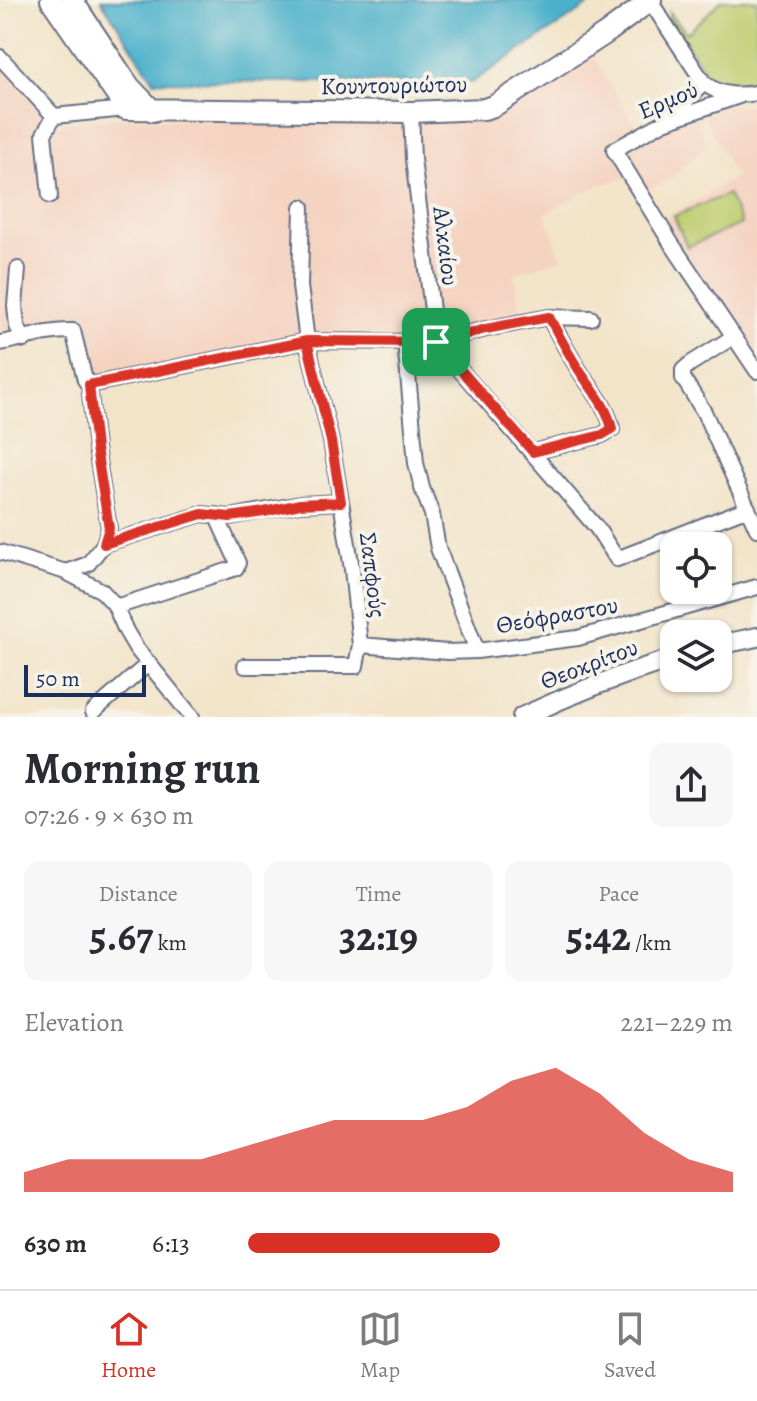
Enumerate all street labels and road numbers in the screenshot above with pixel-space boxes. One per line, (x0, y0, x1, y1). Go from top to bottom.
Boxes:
street label: Κουντουριώτου (320, 68, 468, 102)
street label: Ερμού (633, 73, 703, 127)
street label: Αλκαίου (425, 204, 467, 287)
street label: Σαπφούς (352, 531, 394, 619)
street label: Θεόφραστου (494, 589, 620, 641)
street label: Θεοκρίτου (536, 631, 642, 697)

